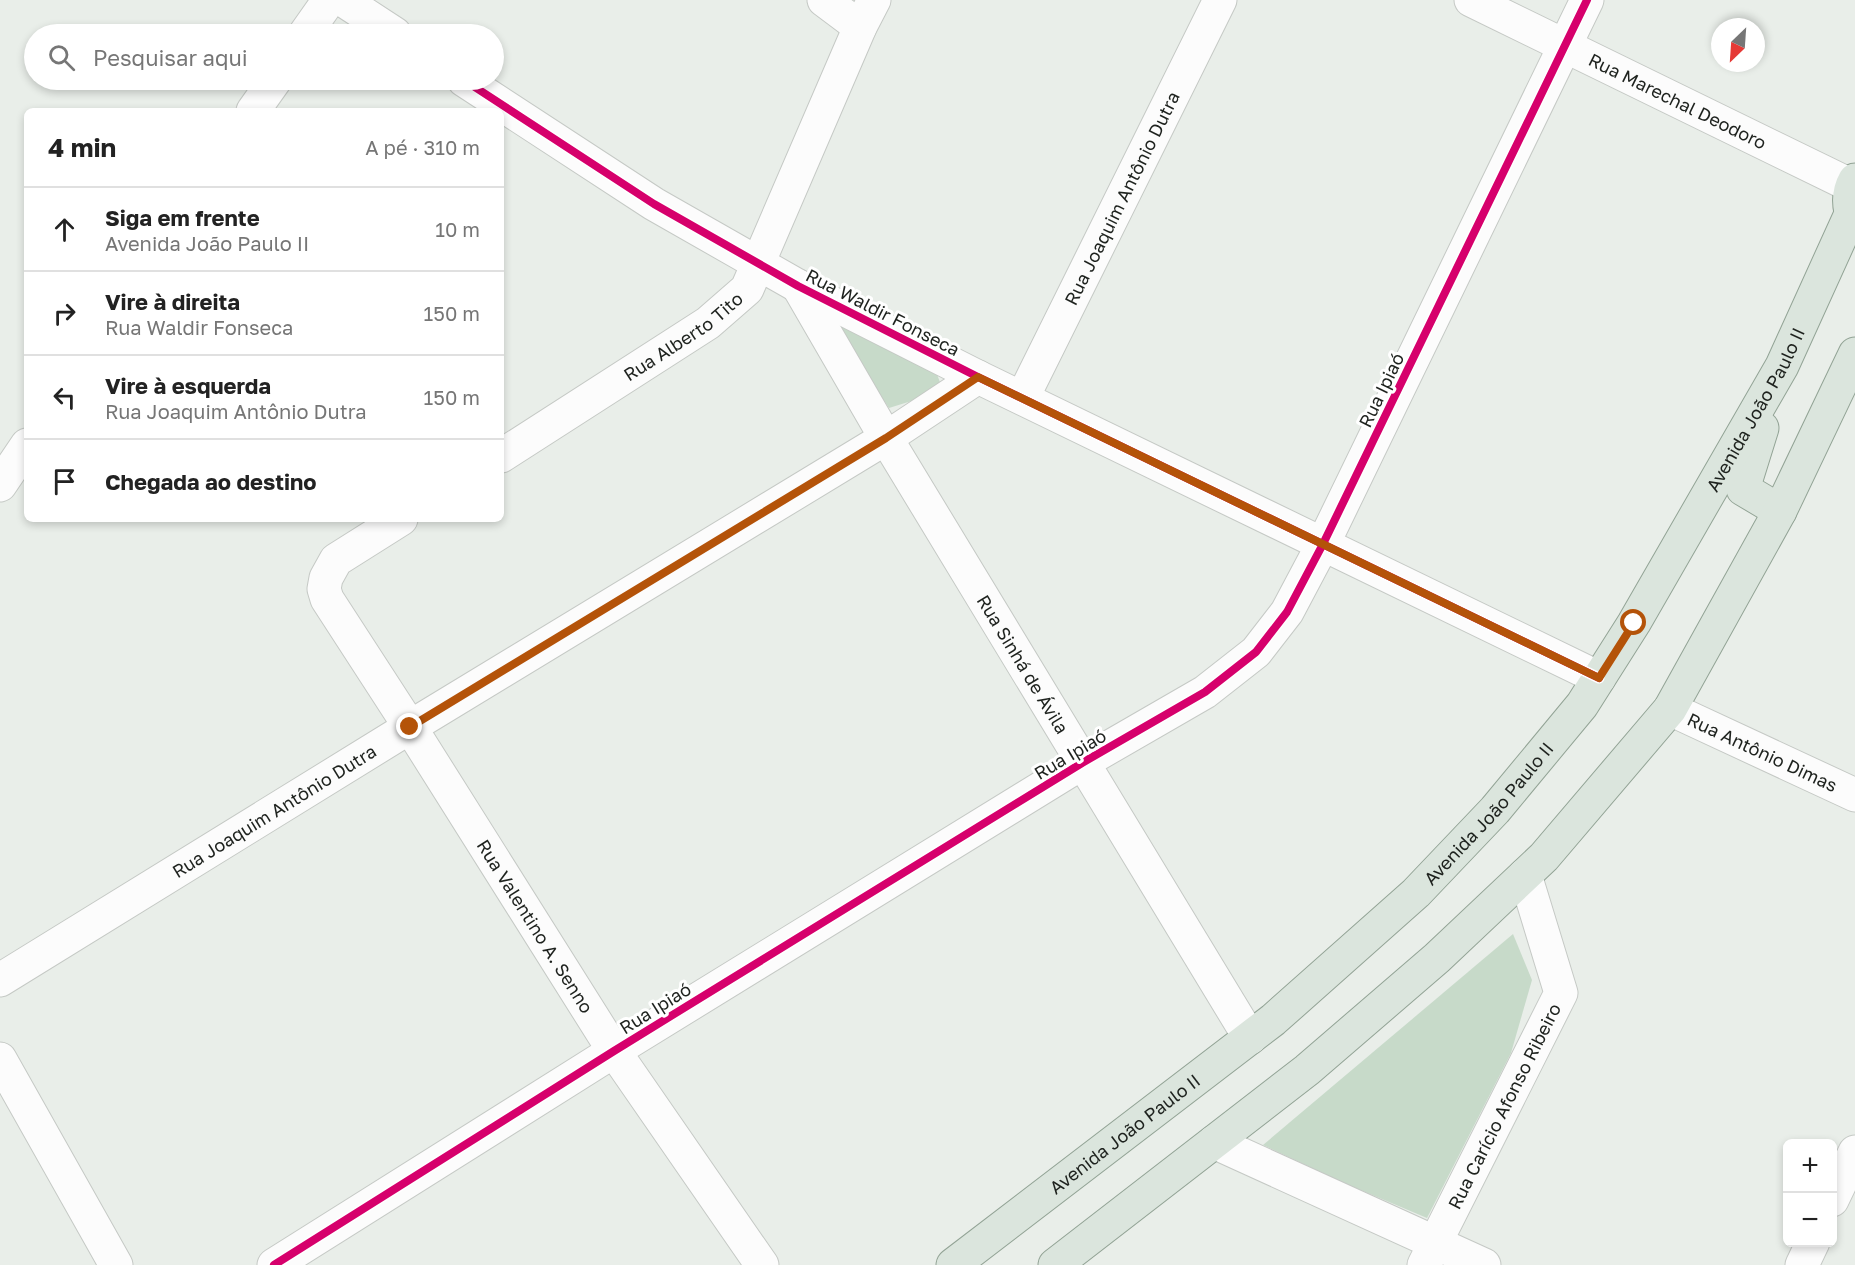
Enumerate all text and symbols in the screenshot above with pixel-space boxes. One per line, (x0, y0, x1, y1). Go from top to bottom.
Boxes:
north arrow (1711, 18, 1765, 72)
search box (24, 24, 504, 90)
icon: search (45, 41, 78, 74)
text: Pesquisar aqui (93, 44, 248, 71)
street label: Rua Marechal Deodoro (1585, 48, 1770, 154)
street label: Rua Joaquim Antônio Dutra (1059, 88, 1184, 309)
text: 4 min (48, 132, 116, 163)
text: A pé · 310 m (365, 135, 480, 159)
text: Siga em frente (105, 204, 260, 231)
icon: ahead (48, 213, 81, 246)
text: 10 m (435, 217, 480, 241)
text: Avenida João Paulo II (105, 231, 309, 255)
street label: Rua Waldir Fonseca (802, 264, 964, 360)
street label: Rua Alberto Tito (619, 287, 747, 385)
text: Vire à direita (105, 288, 240, 315)
icon: right (48, 297, 81, 330)
text: 150 m (424, 301, 480, 325)
text: Rua Waldir Fonseca (105, 315, 293, 339)
street label: Avenida João Paulo II (1701, 324, 1809, 495)
street label: Rua Ipiaó (1354, 349, 1408, 431)
text: Vire à esquerda (105, 372, 271, 399)
icon: left (48, 381, 81, 414)
text: 150 m (424, 385, 480, 409)
text: Rua Joaquim Antônio Dutra (105, 399, 367, 423)
icon: arrive (48, 465, 81, 498)
text: Chegada ao destino (105, 468, 317, 495)
street label: Rua Sinhá de Ávila (973, 591, 1074, 737)
route start (1620, 609, 1646, 635)
street label: Rua Antônio Dimas (1684, 708, 1841, 796)
route end (396, 713, 422, 739)
street label: Rua Ipiaó (1030, 724, 1110, 784)
street label: Avenida João Paulo II (1419, 737, 1558, 889)
street label: Rua Joaquim Antônio Dutra (168, 740, 380, 882)
street label: Rua Valentino A. Senno (473, 835, 598, 1017)
street label: Rua Ipiaó (615, 977, 695, 1039)
street label: Rua Carício Afonso Ribeiro (1443, 999, 1565, 1213)
street label: Avenida João Paulo II (1045, 1069, 1204, 1198)
map controls (1783, 1139, 1837, 1247)
button: + (1783, 1139, 1837, 1193)
button: − (1783, 1193, 1837, 1247)

